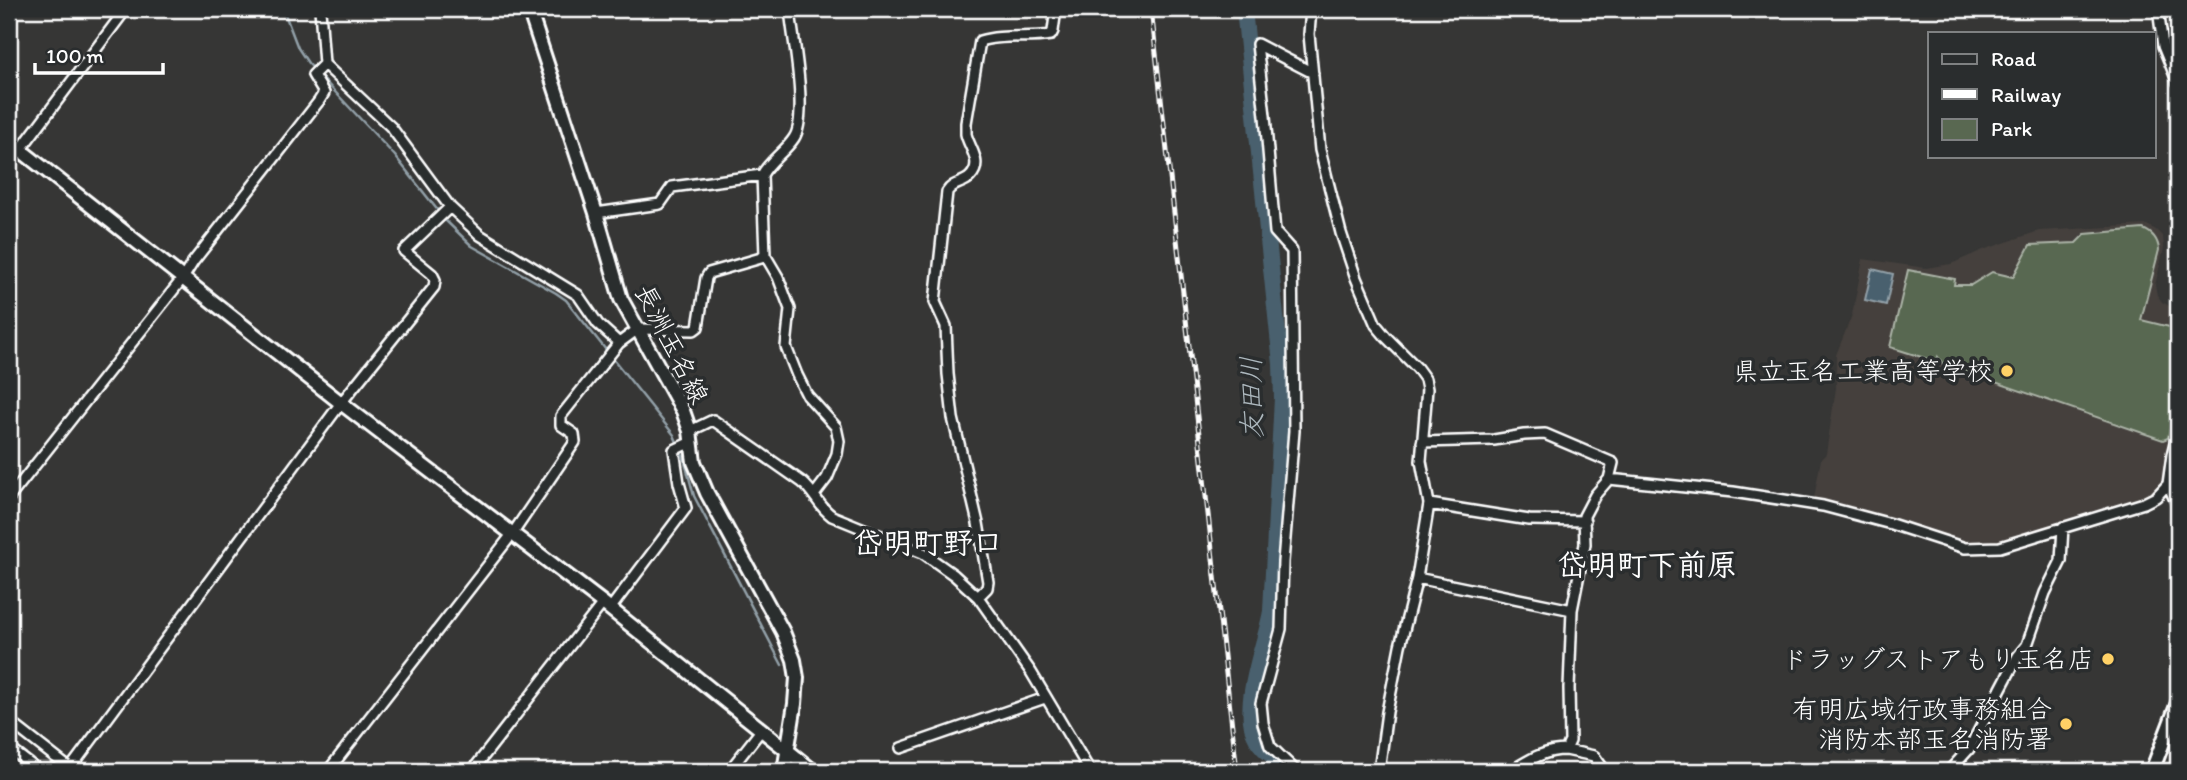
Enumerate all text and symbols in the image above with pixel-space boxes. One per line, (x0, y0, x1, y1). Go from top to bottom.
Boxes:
scale bar (35, 32, 163, 76)
legend (1928, 32, 2156, 158)
text: 100 m (46, 43, 104, 68)
text: Road (1991, 46, 2037, 71)
text: Railway (1991, 82, 2061, 107)
text: Park (1991, 116, 2033, 141)
street label: 長洲玉名線 (628, 279, 716, 409)
place label: 県立玉名工業高等学校 (1733, 355, 1993, 387)
water label: 友田川 (1233, 356, 1269, 440)
marker: 県立玉名工業高等学校 (1999, 363, 2015, 379)
district label: 岱明町野口 (853, 524, 1003, 561)
district label: 岱明町下前原 (1557, 546, 1737, 583)
place label: ドラッグストアもり玉名店 (1781, 643, 2094, 675)
marker: ドラッグストアもり玉名店 (2100, 651, 2116, 667)
place label: 有明広域行政事務組合 消防本部玉名消防署 (1792, 693, 2052, 755)
marker: 有明広域行政事務組合 消防本部玉名消防署 (2058, 716, 2074, 732)

